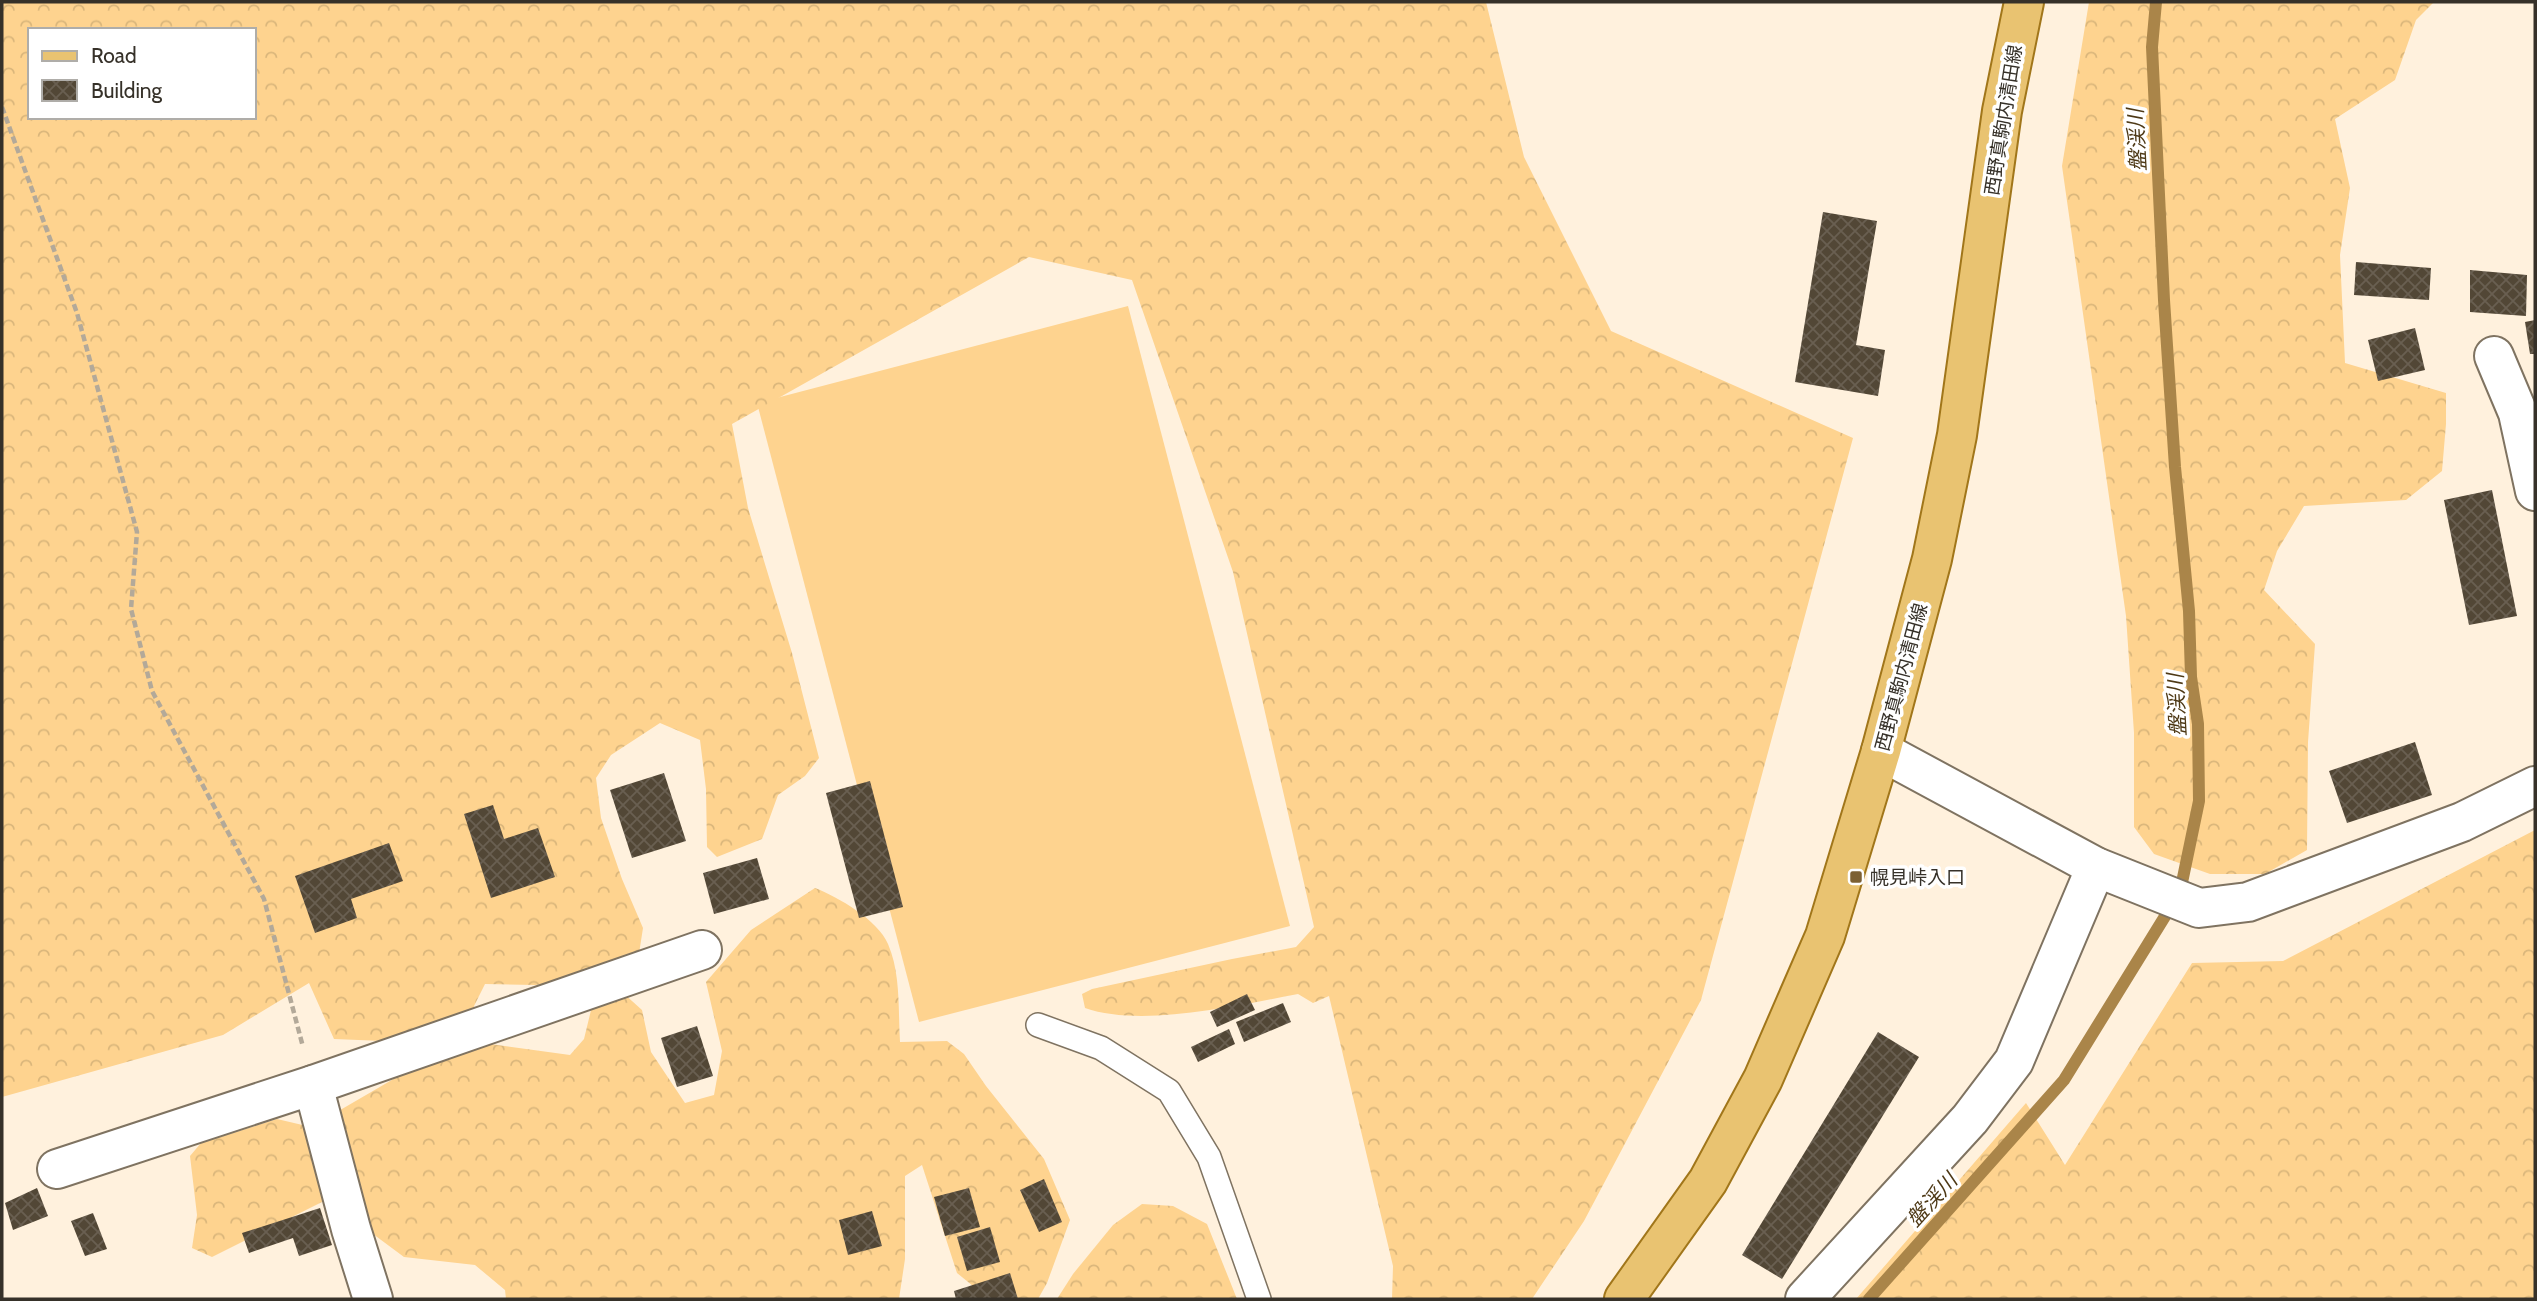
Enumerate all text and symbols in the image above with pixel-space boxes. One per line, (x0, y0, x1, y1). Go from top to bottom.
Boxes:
legend (28, 28, 256, 119)
text: Road (91, 43, 137, 68)
street label: 西野真駒内清田線 (1980, 43, 2027, 197)
text: Building (91, 78, 163, 103)
water label: 盤渓川 (2122, 106, 2151, 172)
street label: 西野真駒内清田線 (1871, 601, 1932, 754)
water label: 盤渓川 (2162, 671, 2191, 737)
place label: 幌見峠入口 (1870, 866, 1965, 889)
marker: 幌見峠入口 (1848, 869, 1864, 885)
water label: 盤渓川 (1901, 1166, 1963, 1231)

